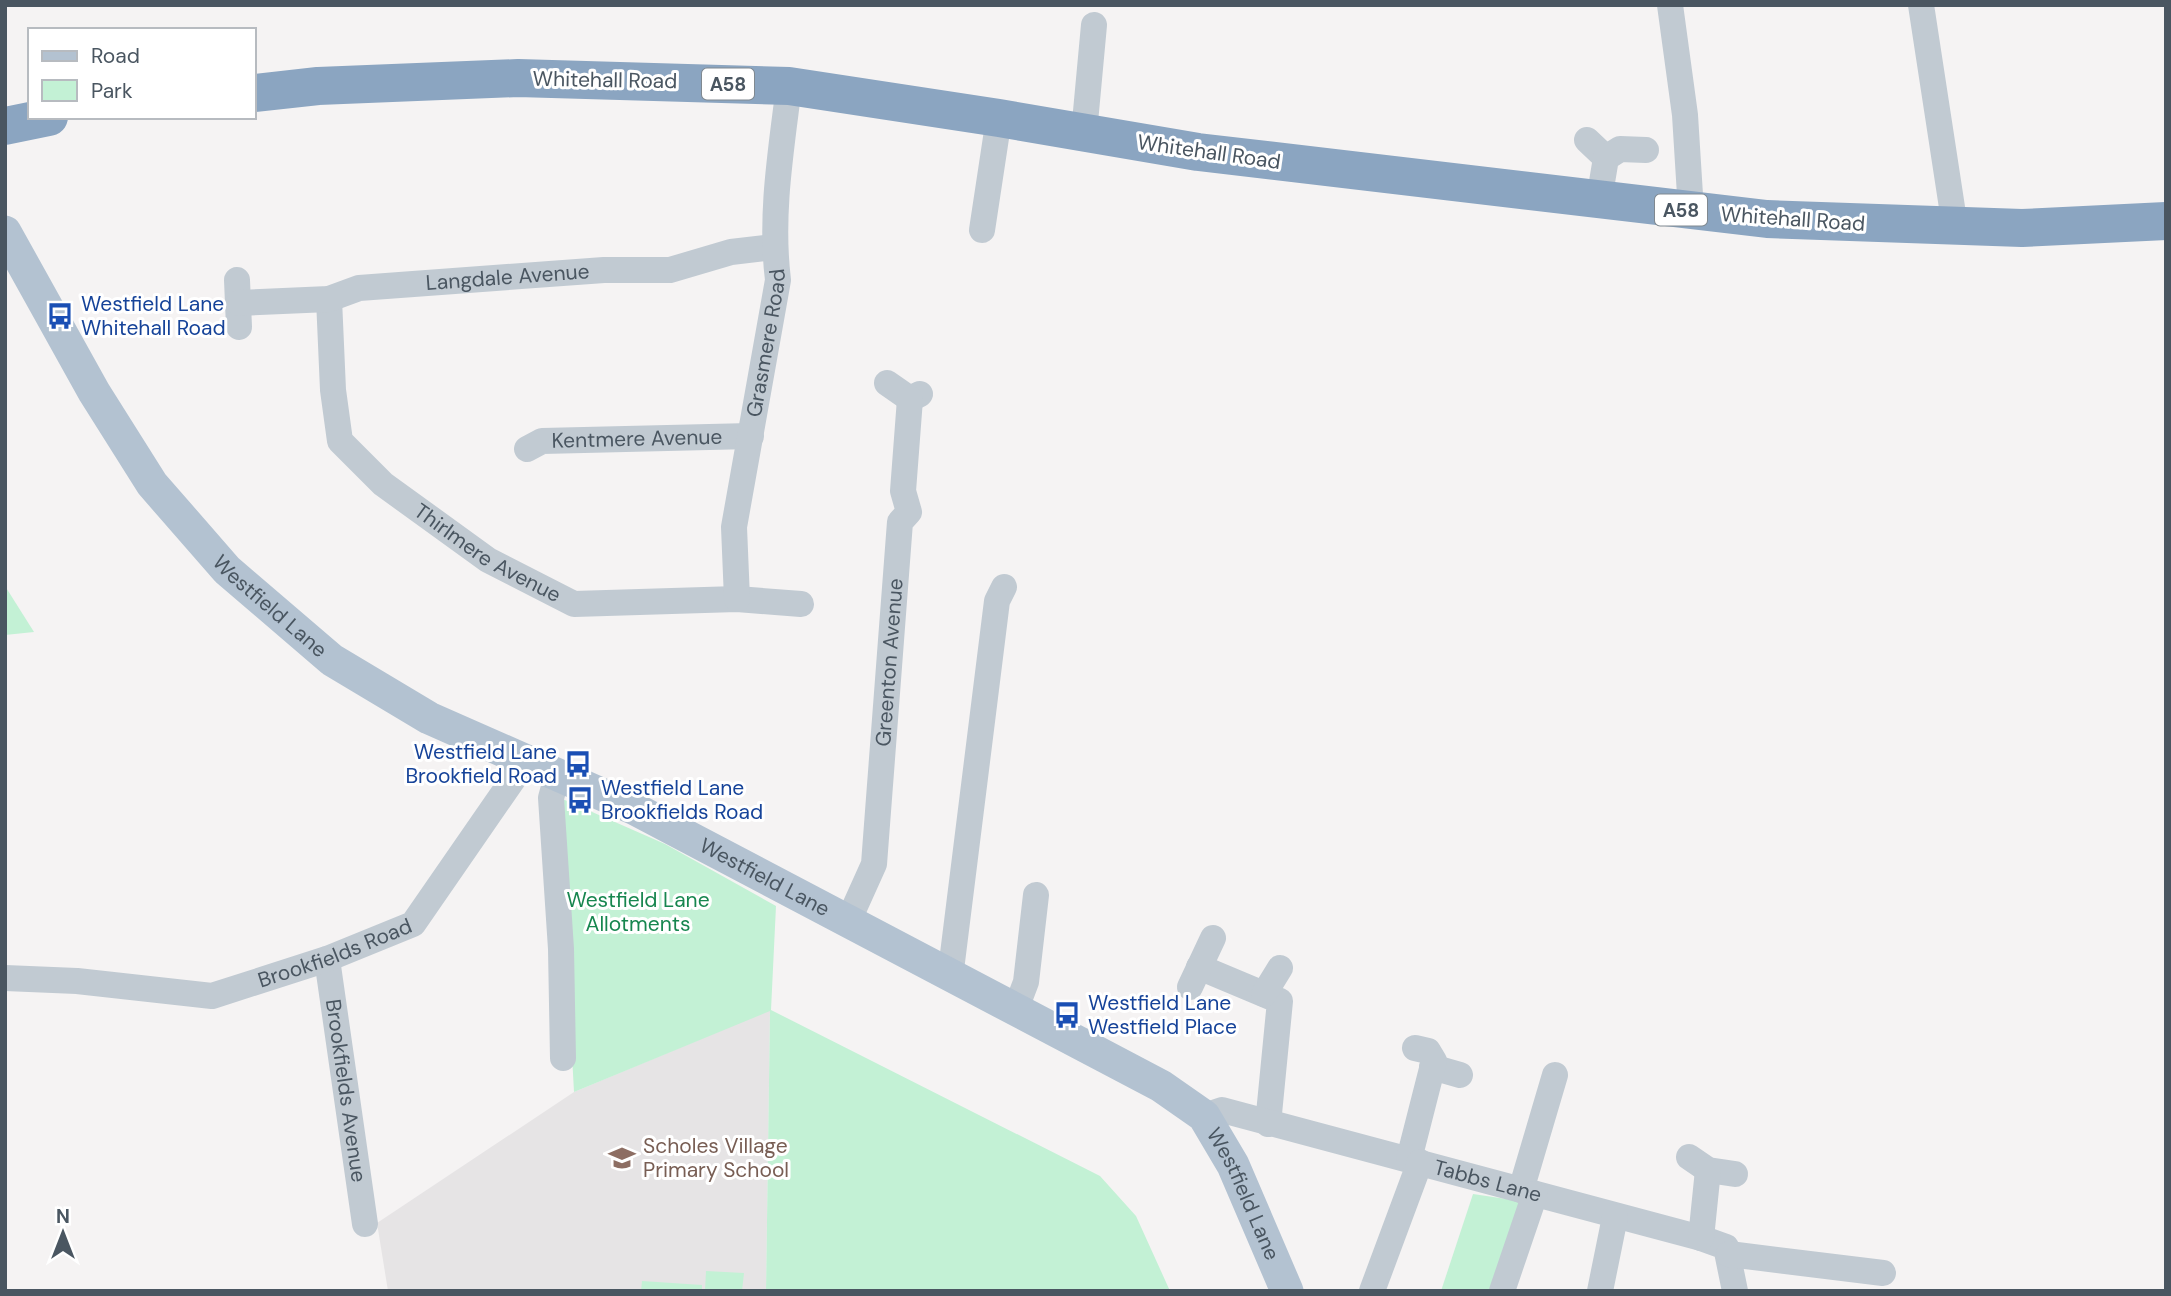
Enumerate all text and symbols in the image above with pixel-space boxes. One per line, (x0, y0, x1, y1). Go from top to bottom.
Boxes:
legend (28, 28, 256, 119)
text: Road (91, 42, 140, 70)
street label: Whitehall Road (532, 65, 678, 95)
road number: A58 (702, 68, 754, 100)
text: Park (91, 77, 133, 105)
street label: Whitehall Road (1135, 128, 1283, 176)
road number: A58 (1655, 194, 1707, 226)
street label: Whitehall Road (1720, 200, 1866, 238)
street label: Langdale Avenue (425, 257, 590, 297)
street label: Grasmere Road (740, 267, 792, 419)
place label: Westfield Lane Whitehall Road (81, 290, 226, 342)
bus stop icon: Westfield Lane Whitehall Road (45, 301, 75, 331)
street label: Kentmere Avenue (551, 423, 723, 455)
street label: Thirlmere Avenue (408, 497, 566, 609)
street label: Westfield Lane (206, 549, 333, 664)
street label: Greenton Avenue (869, 577, 910, 748)
place label: Westfield Lane Brookfield Road (405, 738, 557, 790)
bus stop icon: Westfield Lane Brookfield Road (563, 749, 593, 779)
place label: Westfield Lane Brookfields Road (601, 774, 763, 826)
bus stop icon: Westfield Lane Brookfields Road (565, 785, 595, 815)
street label: Westfield Lane (695, 832, 835, 923)
park label: Westfield Lane Allotments (566, 886, 710, 938)
street label: Brookfields Road (254, 912, 416, 994)
place label: Westfield Lane Westfield Place (1088, 989, 1237, 1041)
street label: Brookfields Avenue (319, 997, 373, 1184)
bus stop icon: Westfield Lane Westfield Place (1052, 1000, 1082, 1030)
street label: Westfield Lane (1200, 1123, 1286, 1265)
place label: Scholes Village Primary School (643, 1132, 789, 1184)
school or university icon: Scholes Village Primary School (607, 1143, 637, 1173)
street label: Tabbs Lane (1431, 1153, 1545, 1209)
north arrow (28, 1198, 98, 1268)
text: N (56, 1204, 70, 1229)

